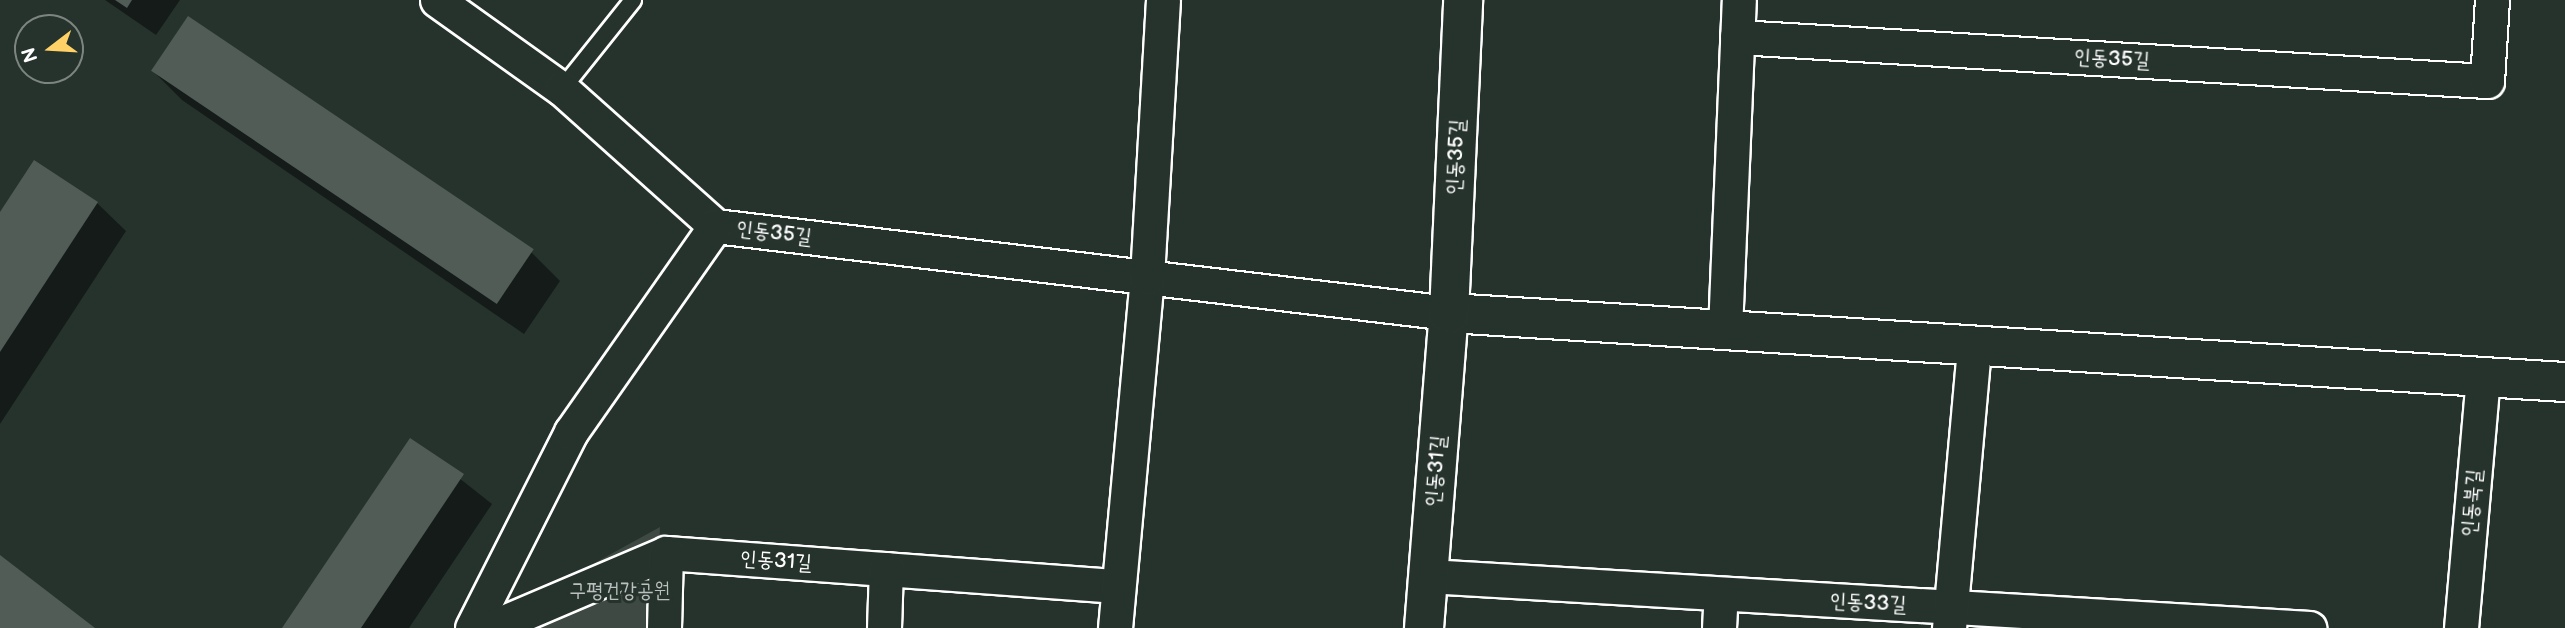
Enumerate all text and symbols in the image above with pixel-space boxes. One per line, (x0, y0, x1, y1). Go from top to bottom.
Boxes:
north arrow (14, 14, 84, 84)
street label: 인동35길 (2074, 44, 2150, 74)
text: N (17, 45, 43, 65)
street label: 인동35길 (1441, 119, 1471, 195)
street label: 인동35길 (735, 216, 813, 250)
street label: 인동31길 (1420, 434, 1452, 508)
street label: 인동북길 (2457, 468, 2487, 538)
street label: 인동31길 (739, 546, 813, 576)
park label: 구평건강공원 (569, 578, 671, 604)
street label: 인동33길 (1829, 588, 1907, 618)

